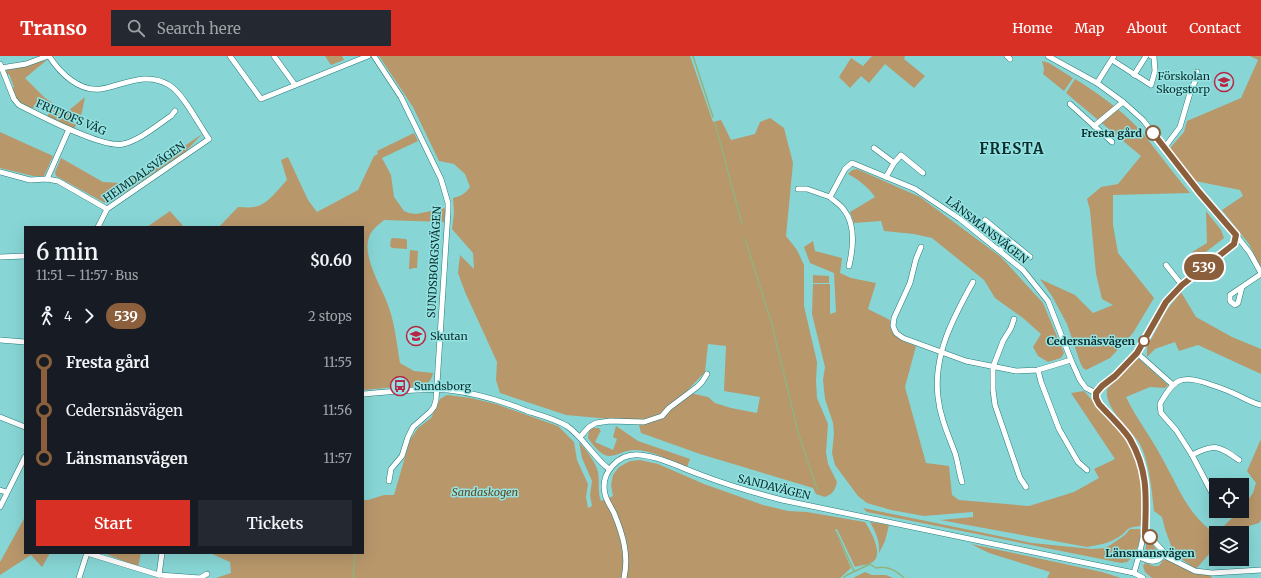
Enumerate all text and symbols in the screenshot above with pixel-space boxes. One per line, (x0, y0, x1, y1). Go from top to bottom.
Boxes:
search box (111, 10, 391, 46)
text: Transo (20, 16, 87, 40)
icon: search (125, 17, 147, 39)
text: Search here (157, 19, 241, 38)
text: Home (1012, 19, 1053, 37)
text: Map (1075, 19, 1104, 37)
text: About (1126, 19, 1167, 37)
text: Contact (1189, 19, 1241, 37)
place label: Förskolan Skogstorp (1156, 69, 1211, 96)
school or university icon: Förskolan Skogstorp (1213, 71, 1235, 93)
street label: FRITJOFS VÄG (34, 96, 108, 138)
marker: Fresta gård (1145, 125, 1161, 141)
place label: Fresta gård (1081, 126, 1142, 140)
street label: HEIMDALSVÄGEN (100, 138, 188, 206)
district label: FRESTA (979, 139, 1045, 158)
street label: LÄNSMANSVÄGEN (943, 193, 1031, 267)
street label: SUNDSBORGSVÄGEN (424, 205, 444, 318)
text: 6 min (36, 238, 99, 266)
text: $0.60 (310, 251, 352, 270)
line badge: 539 (1181, 254, 1227, 280)
text: 539 (1192, 258, 1216, 276)
text: 11:51 – 11:57 · Bus (36, 267, 138, 284)
icon: walk (36, 305, 58, 327)
icon: forward (78, 305, 100, 327)
text: 539 (114, 307, 138, 325)
text: 4 (64, 308, 72, 325)
text: 2 stops (308, 308, 352, 325)
school or university icon: Skutan (405, 325, 427, 347)
place label: Skutan (430, 329, 468, 343)
place label: Cedersnäsvägen (1047, 334, 1136, 348)
marker: Cedersnäsvägen (1138, 335, 1150, 347)
text: Fresta gård (66, 353, 149, 372)
text: 11:55 (324, 354, 352, 371)
bus stop icon: Sundsborg (389, 375, 411, 397)
place label: Sundsborg (414, 379, 471, 393)
text: Cedersnäsvägen (66, 401, 183, 420)
text: 11:56 (323, 402, 352, 419)
text: Länsmansvägen (66, 449, 188, 468)
text: 11:57 (324, 450, 352, 467)
street label: SANDAVÄGEN (736, 471, 812, 503)
map controls (1209, 478, 1249, 566)
button: locate (1209, 478, 1249, 518)
park label: Sandaskogen (452, 485, 519, 499)
button: Start (36, 500, 190, 546)
button: Tickets (198, 500, 352, 546)
button: layers (1209, 526, 1249, 566)
marker: Länsmansvägen (1142, 529, 1158, 545)
place label: Länsmansvägen (1105, 546, 1195, 560)

